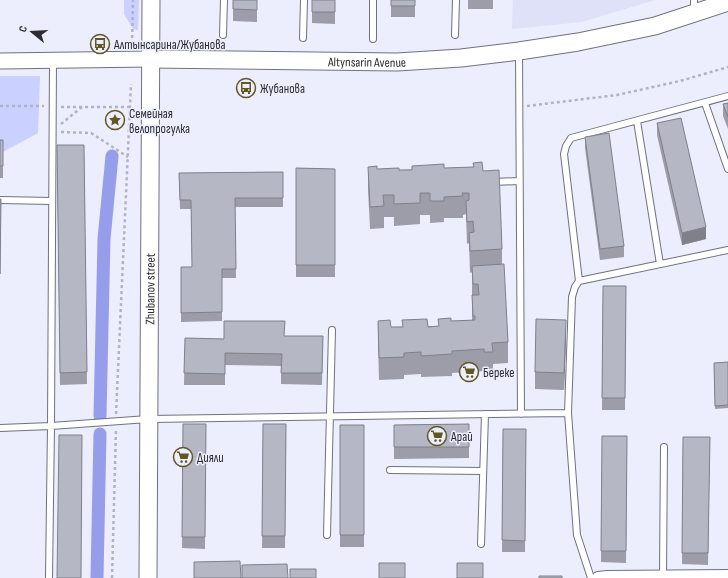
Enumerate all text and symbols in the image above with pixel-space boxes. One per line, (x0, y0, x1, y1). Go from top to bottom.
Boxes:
north arrow (12, 12, 52, 52)
text: С (16, 24, 30, 34)
bus stop icon: Алтынсарина/Жубанова (89, 33, 111, 55)
place label: Алтынсарина/Жубанова (113, 37, 226, 53)
street label: Altynsarin Avenue (327, 54, 407, 71)
bus stop icon: Жубанова (235, 77, 257, 99)
place label: Жубанова (260, 81, 305, 97)
place label: Семейная велопрогулка (129, 106, 190, 137)
place icon: Семейная велопрогулка (104, 109, 126, 131)
street label: Zhubanov street (142, 253, 159, 325)
supermarket icon: Береке (458, 361, 480, 383)
place label: Береке (483, 365, 515, 381)
supermarket icon: Арай (426, 425, 448, 447)
place label: Арай (450, 429, 473, 445)
supermarket icon: Дияли (172, 446, 194, 468)
place label: Дияли (197, 450, 224, 466)

